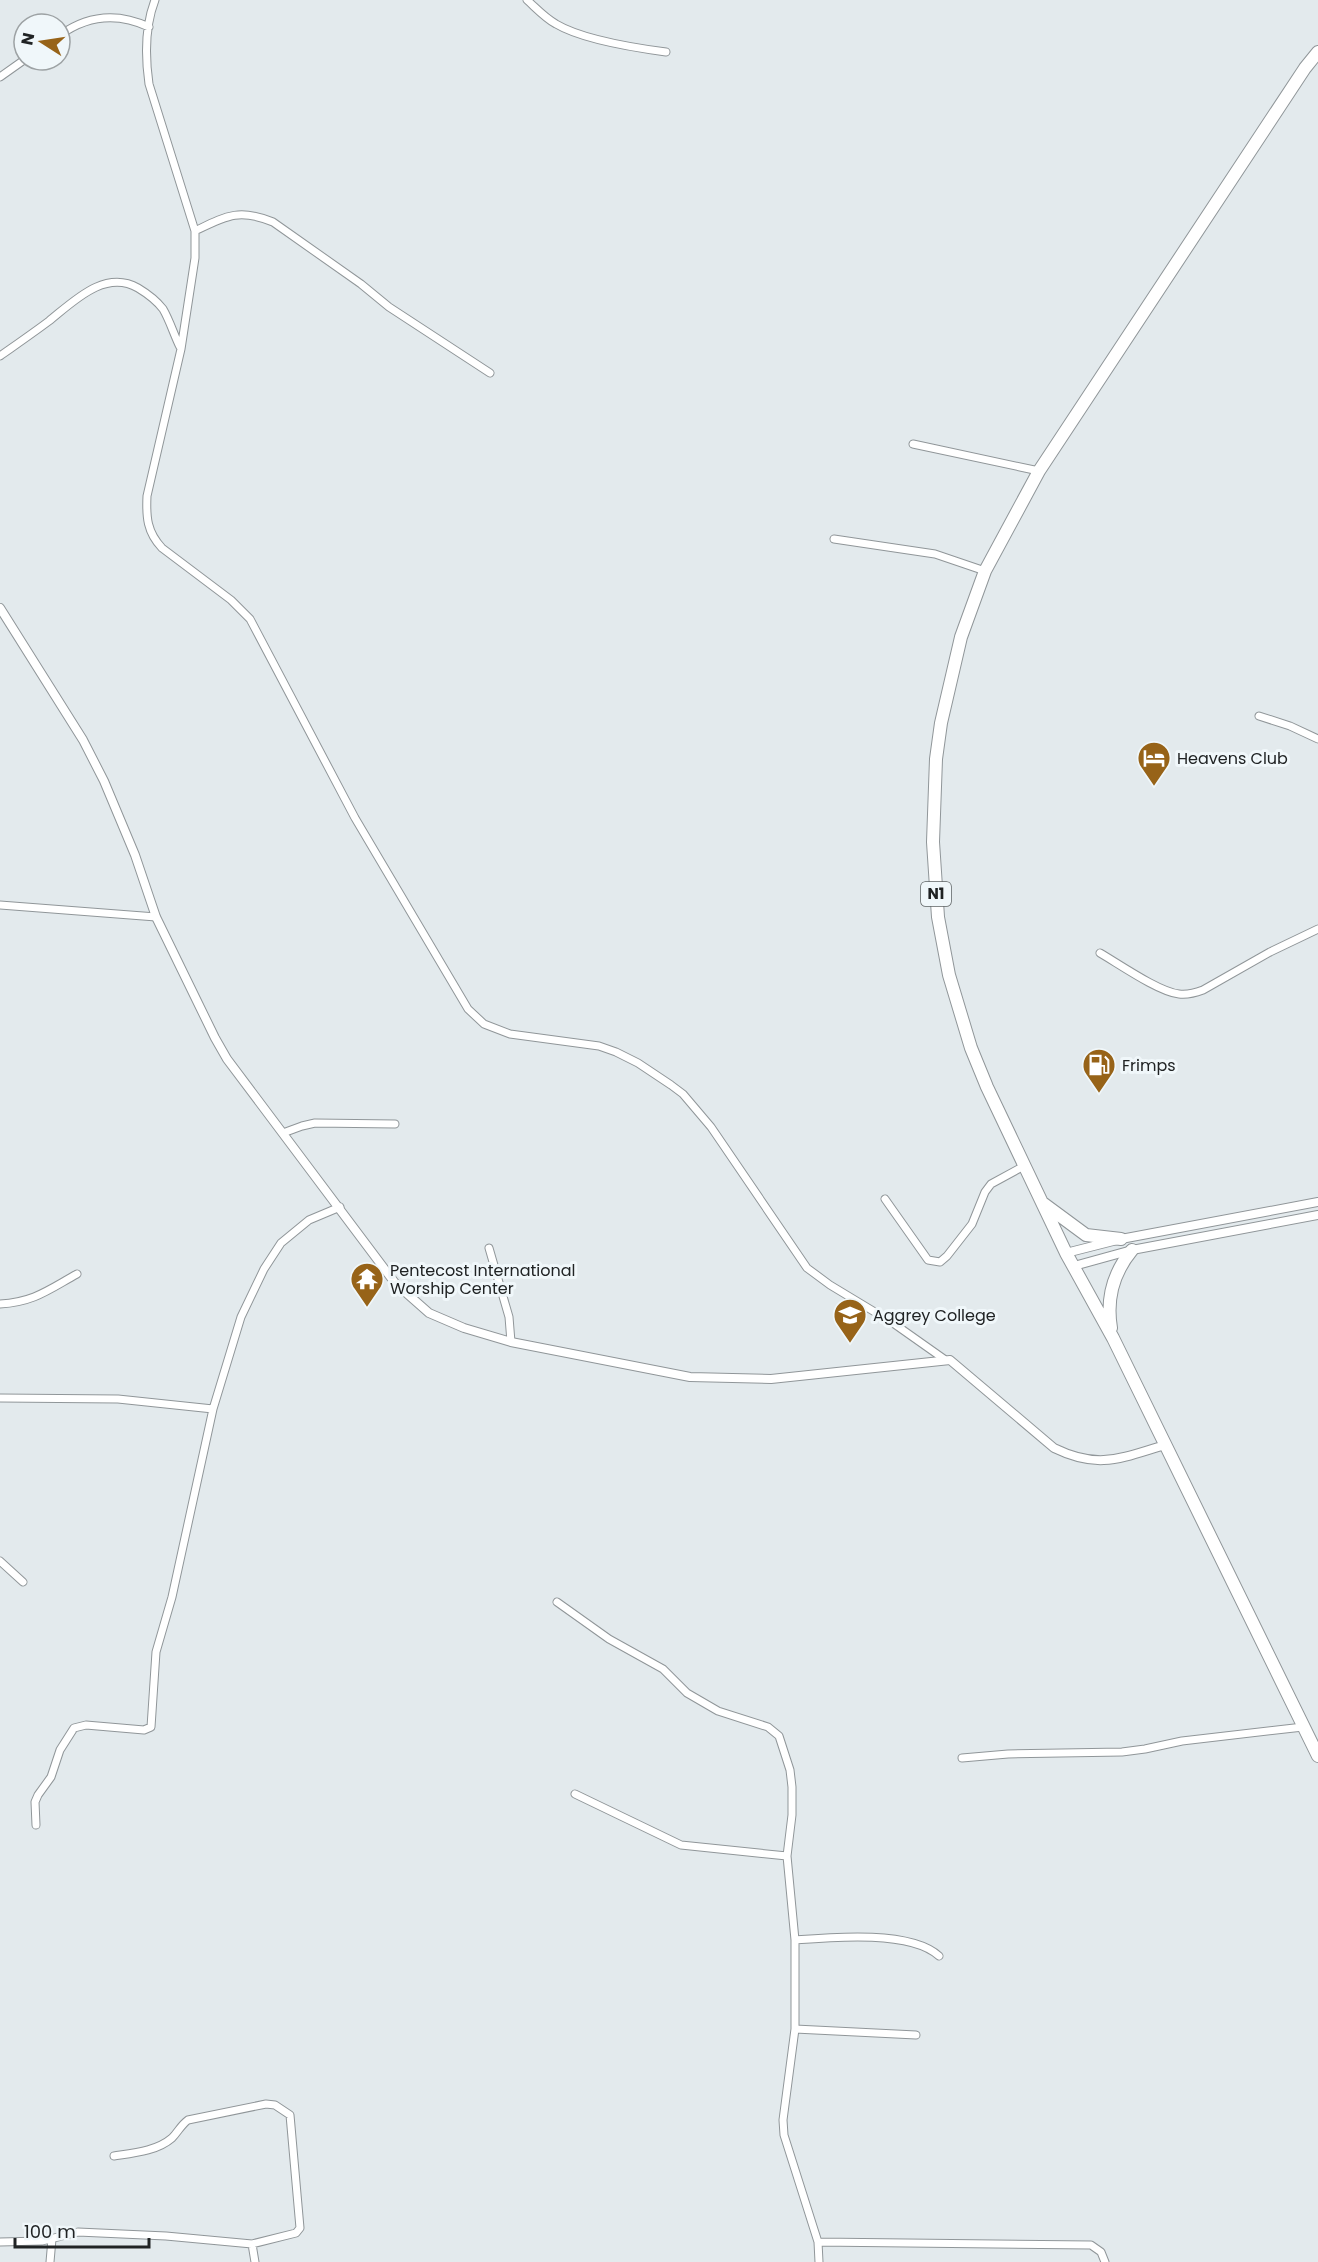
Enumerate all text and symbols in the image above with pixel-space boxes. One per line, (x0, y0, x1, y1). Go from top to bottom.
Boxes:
north arrow (12, 12, 72, 72)
text: N (15, 31, 40, 47)
hotel icon: Heavens Club (1136, 740, 1172, 787)
place label: Heavens Club (1177, 747, 1288, 770)
road number: N1 (921, 882, 951, 906)
fuel station icon: Frimps (1081, 1047, 1117, 1094)
place label: Frimps (1122, 1054, 1176, 1077)
place label: Pentecost International Worship Center (390, 1259, 576, 1300)
temple icon: Pentecost International Worship Center (349, 1261, 385, 1308)
school or university icon: Aggrey College (832, 1297, 868, 1344)
place label: Aggrey College (873, 1304, 996, 1327)
scale bar (15, 2211, 148, 2249)
text: 100 m (24, 2219, 76, 2244)

